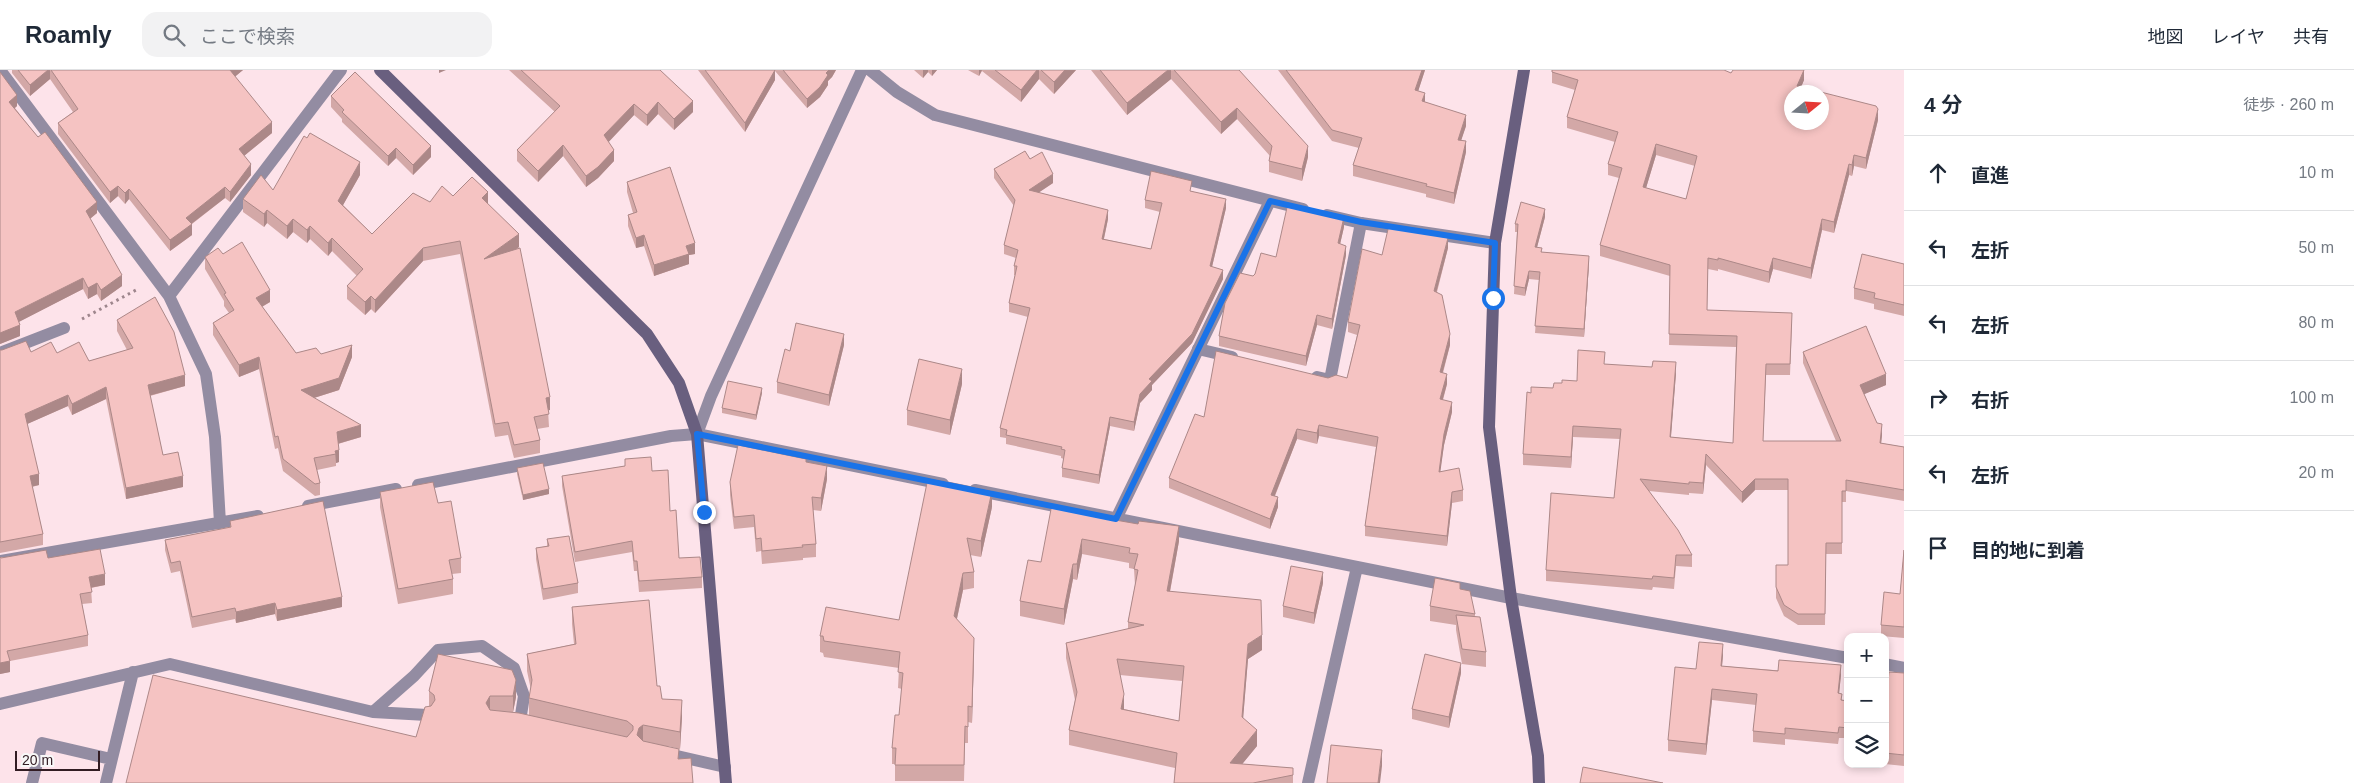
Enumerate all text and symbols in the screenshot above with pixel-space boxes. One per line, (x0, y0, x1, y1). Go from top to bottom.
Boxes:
search box (142, 12, 492, 57)
text: Roamly (25, 21, 112, 48)
icon: search (160, 21, 188, 49)
text: ここで検索 (200, 26, 295, 47)
text: 地図 (2148, 27, 2184, 47)
text: レイヤ (2212, 27, 2265, 47)
text: 共有 (2293, 27, 2329, 47)
north arrow (1784, 85, 1829, 130)
text: 4 分 (1924, 93, 1963, 116)
text: 徒歩 · 260 m (2243, 96, 2334, 113)
icon: ahead (1924, 159, 1952, 187)
text: 10 m (2298, 164, 2334, 181)
text: 直進 (1971, 165, 2009, 186)
icon: left (1924, 234, 1952, 262)
text: 50 m (2298, 239, 2334, 256)
text: 左折 (1971, 240, 2009, 261)
route start (1482, 287, 1505, 310)
icon: left (1924, 309, 1952, 337)
text: 80 m (2298, 314, 2334, 331)
text: 左折 (1971, 315, 2009, 336)
icon: right (1924, 384, 1952, 412)
text: 100 m (2290, 389, 2334, 406)
text: 右折 (1971, 390, 2009, 411)
icon: left (1924, 459, 1952, 487)
text: 20 m (2298, 464, 2334, 481)
text: 左折 (1971, 465, 2009, 486)
route end (693, 501, 716, 524)
icon: arrive (1924, 534, 1952, 562)
text: 目的地に到着 (1971, 540, 2085, 561)
map controls (1844, 633, 1889, 768)
button: + (1844, 633, 1889, 678)
button: − (1844, 678, 1889, 723)
button: layers (1844, 723, 1889, 768)
scale bar (15, 748, 100, 771)
text: 20 m (22, 752, 53, 768)

